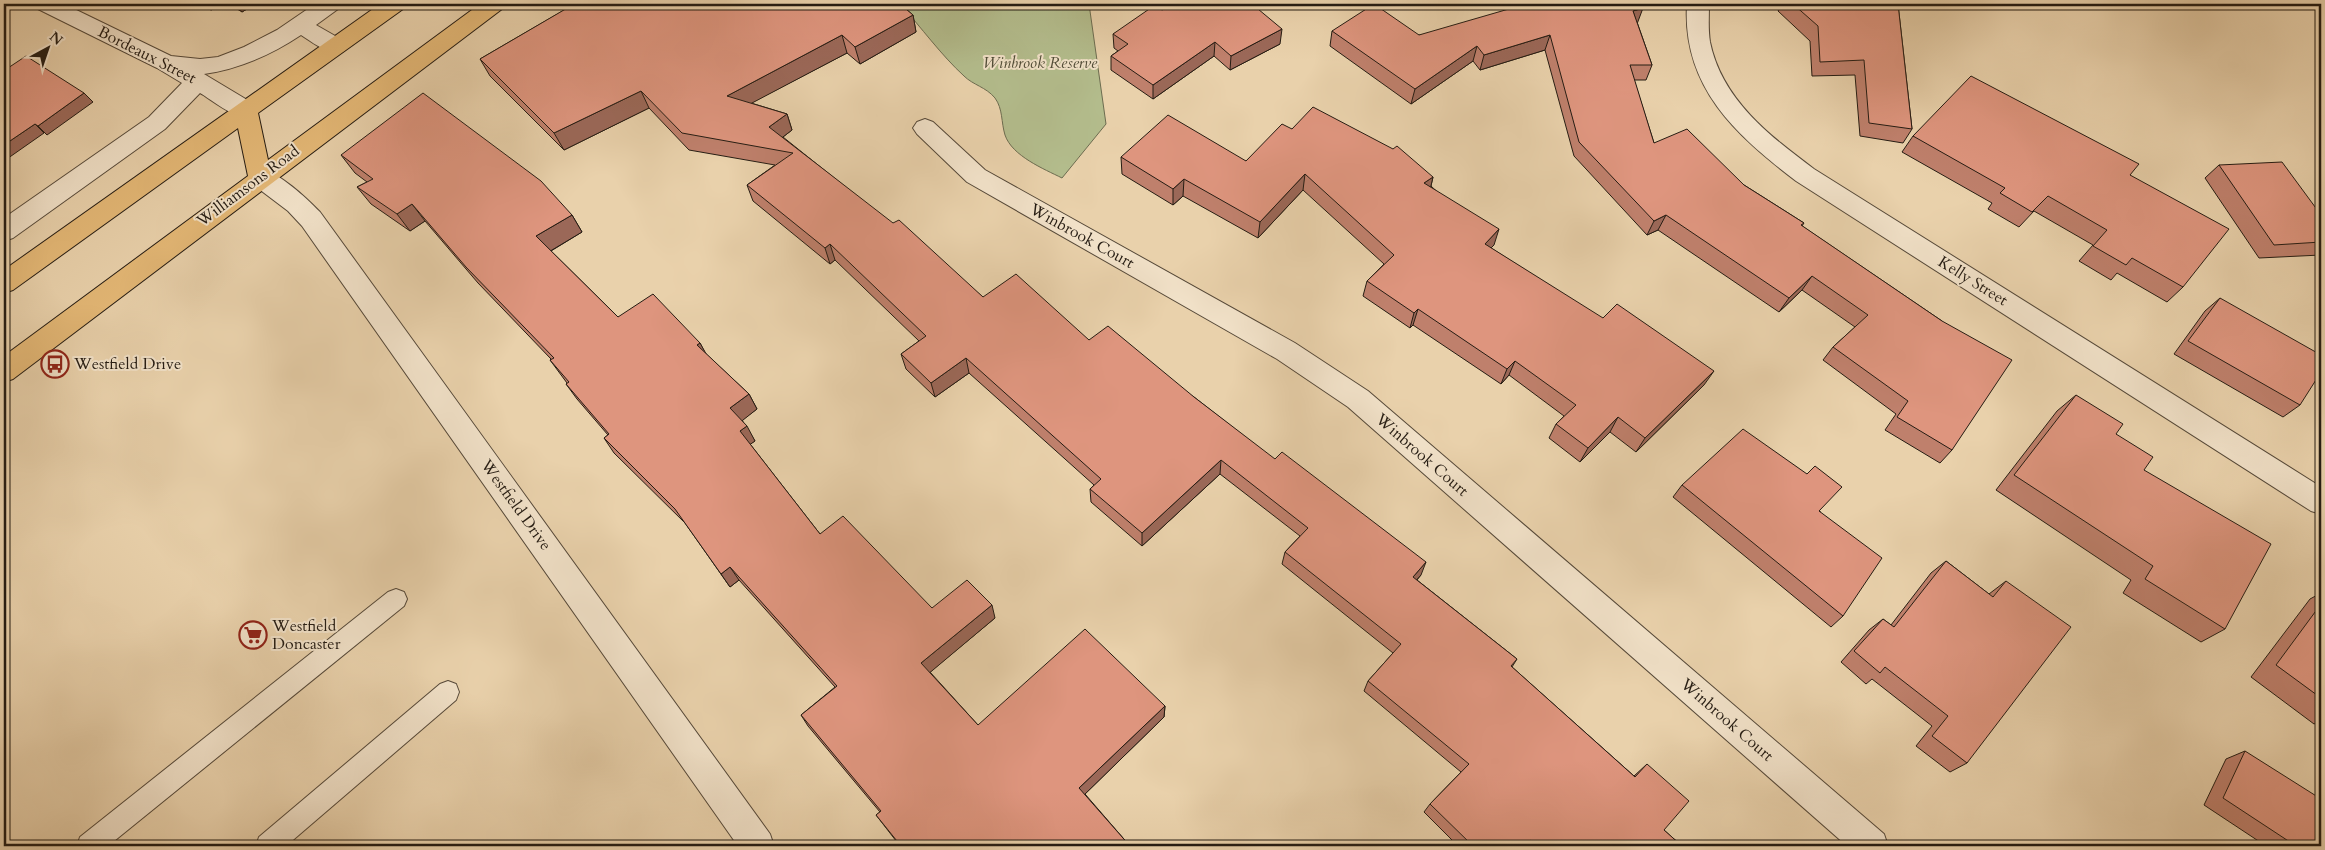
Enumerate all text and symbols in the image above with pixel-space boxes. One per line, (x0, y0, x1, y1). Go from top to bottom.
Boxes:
street label: Bordeaux Street (94, 21, 200, 89)
north arrow (22, 22, 72, 72)
text: N (45, 27, 67, 50)
park label: Winbrook Reserve (983, 52, 1098, 74)
street label: Williamsons Road (191, 140, 304, 232)
street label: Winbrook Court (1025, 198, 1138, 274)
street label: Kelly Street (1934, 251, 2012, 311)
bus stop icon: Westfield Drive (40, 349, 70, 379)
place label: Westfield Drive (73, 353, 181, 375)
street label: Winbrook Court (1370, 408, 1473, 501)
street label: Westfield Drive (475, 454, 556, 555)
place label: Westfield Doncaster (271, 615, 341, 655)
supermarket icon: Westfield Doncaster (238, 620, 268, 650)
street label: Winbrook Court (1675, 673, 1778, 766)

